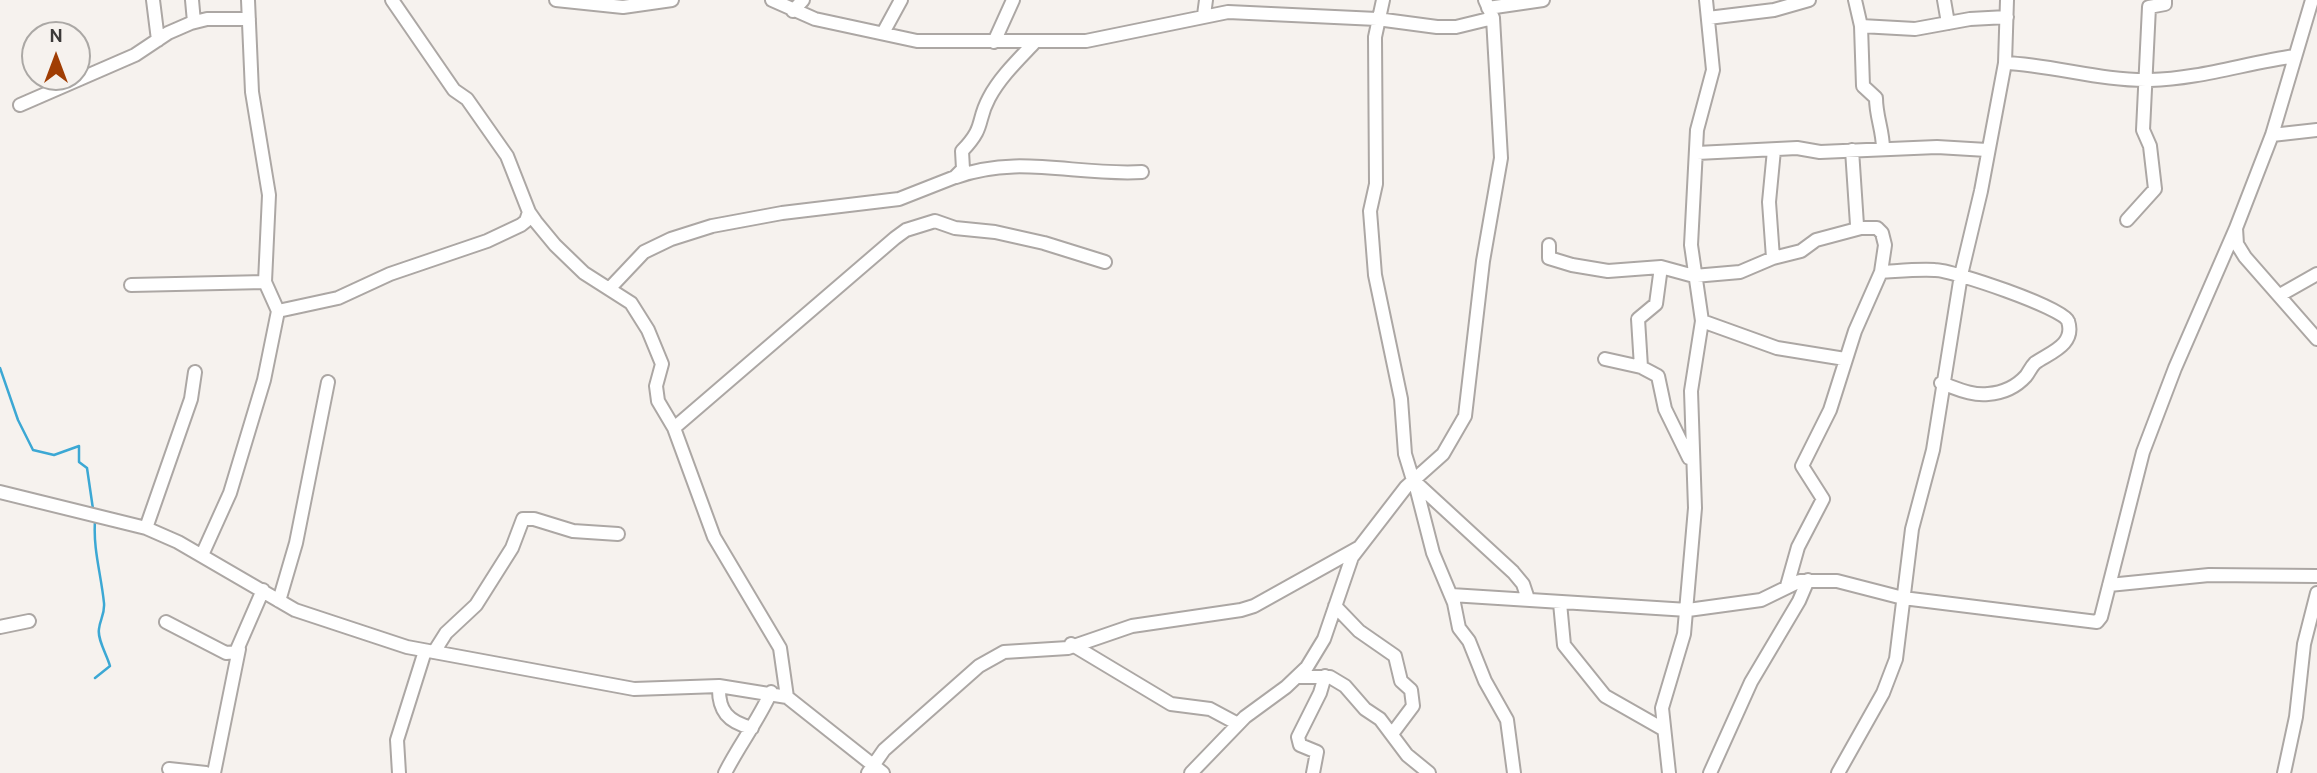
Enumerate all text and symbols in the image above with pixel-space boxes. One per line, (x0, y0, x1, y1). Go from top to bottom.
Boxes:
north arrow (21, 21, 91, 91)
text: N (49, 25, 63, 49)

